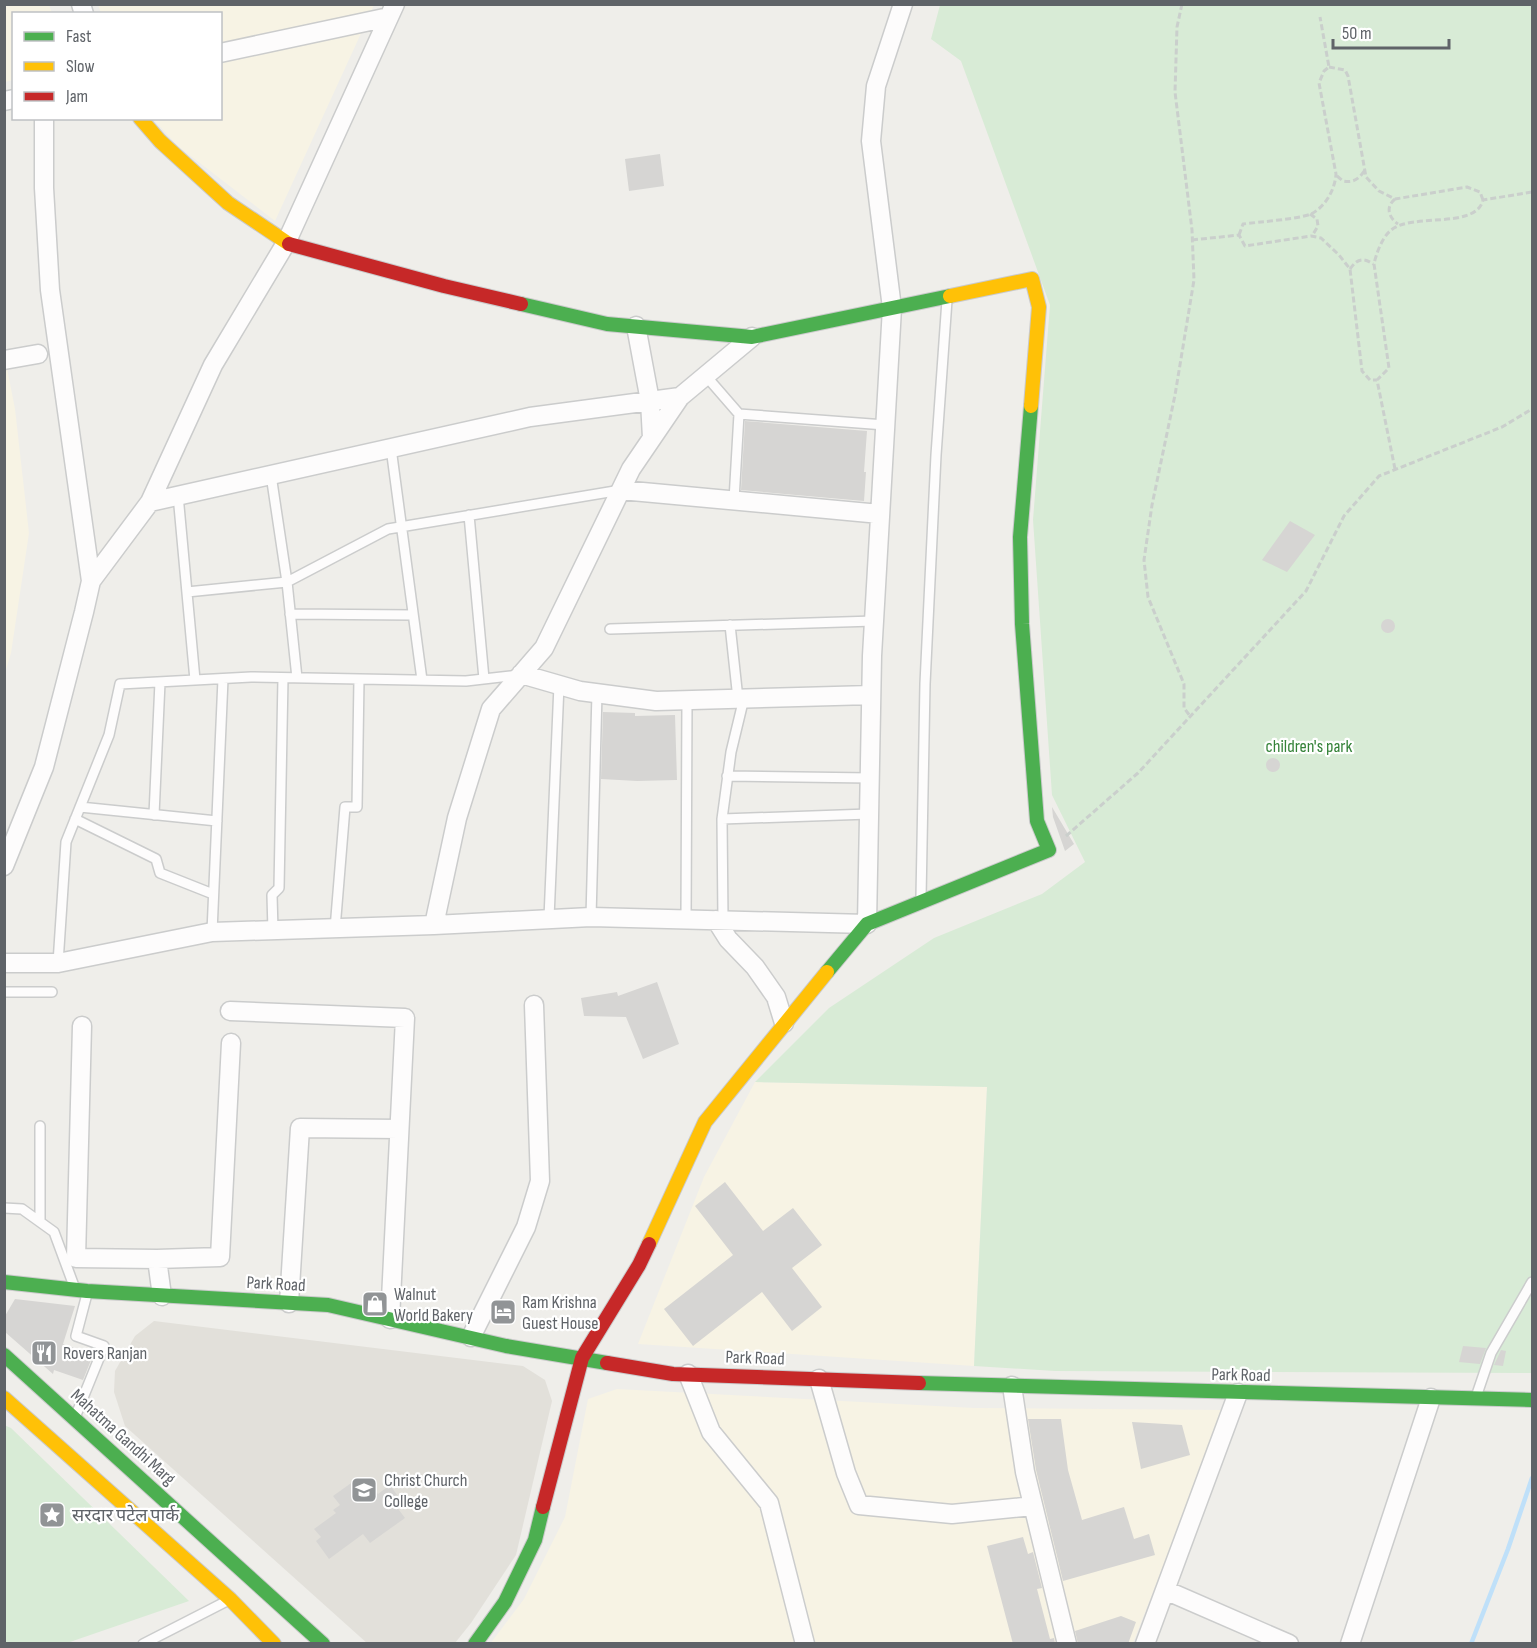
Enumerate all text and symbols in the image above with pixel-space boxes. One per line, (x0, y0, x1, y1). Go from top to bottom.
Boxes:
legend (12, 12, 222, 120)
scale bar (1333, 12, 1448, 50)
text: 50 m (1342, 23, 1372, 44)
text: Fast (66, 26, 92, 47)
text: Slow (66, 56, 95, 77)
text: Jam (65, 86, 88, 107)
park label: children's park (1266, 736, 1353, 757)
street label: Park Road (246, 1272, 306, 1296)
place label: Walnut World Bakery (394, 1284, 473, 1326)
shop icon: Walnut World Bakery (360, 1289, 390, 1319)
place label: Ram Krishna Guest House (522, 1292, 598, 1334)
hotel icon: Ram Krishna Guest House (488, 1297, 518, 1327)
restaurant icon: Rovers Ranjan (29, 1338, 59, 1368)
place label: Rovers Ranjan (63, 1343, 147, 1364)
street label: Park Road (725, 1346, 785, 1370)
street label: Park Road (1211, 1364, 1271, 1386)
street label: Mahatma Gandhi Marg (66, 1385, 180, 1489)
place label: Christ Church College (384, 1470, 468, 1512)
school or university icon: Christ Church College (349, 1475, 379, 1505)
place icon: सरदार पटेल पार्क (37, 1500, 67, 1530)
place label: सरदार पटेल पार्क (72, 1504, 180, 1526)

